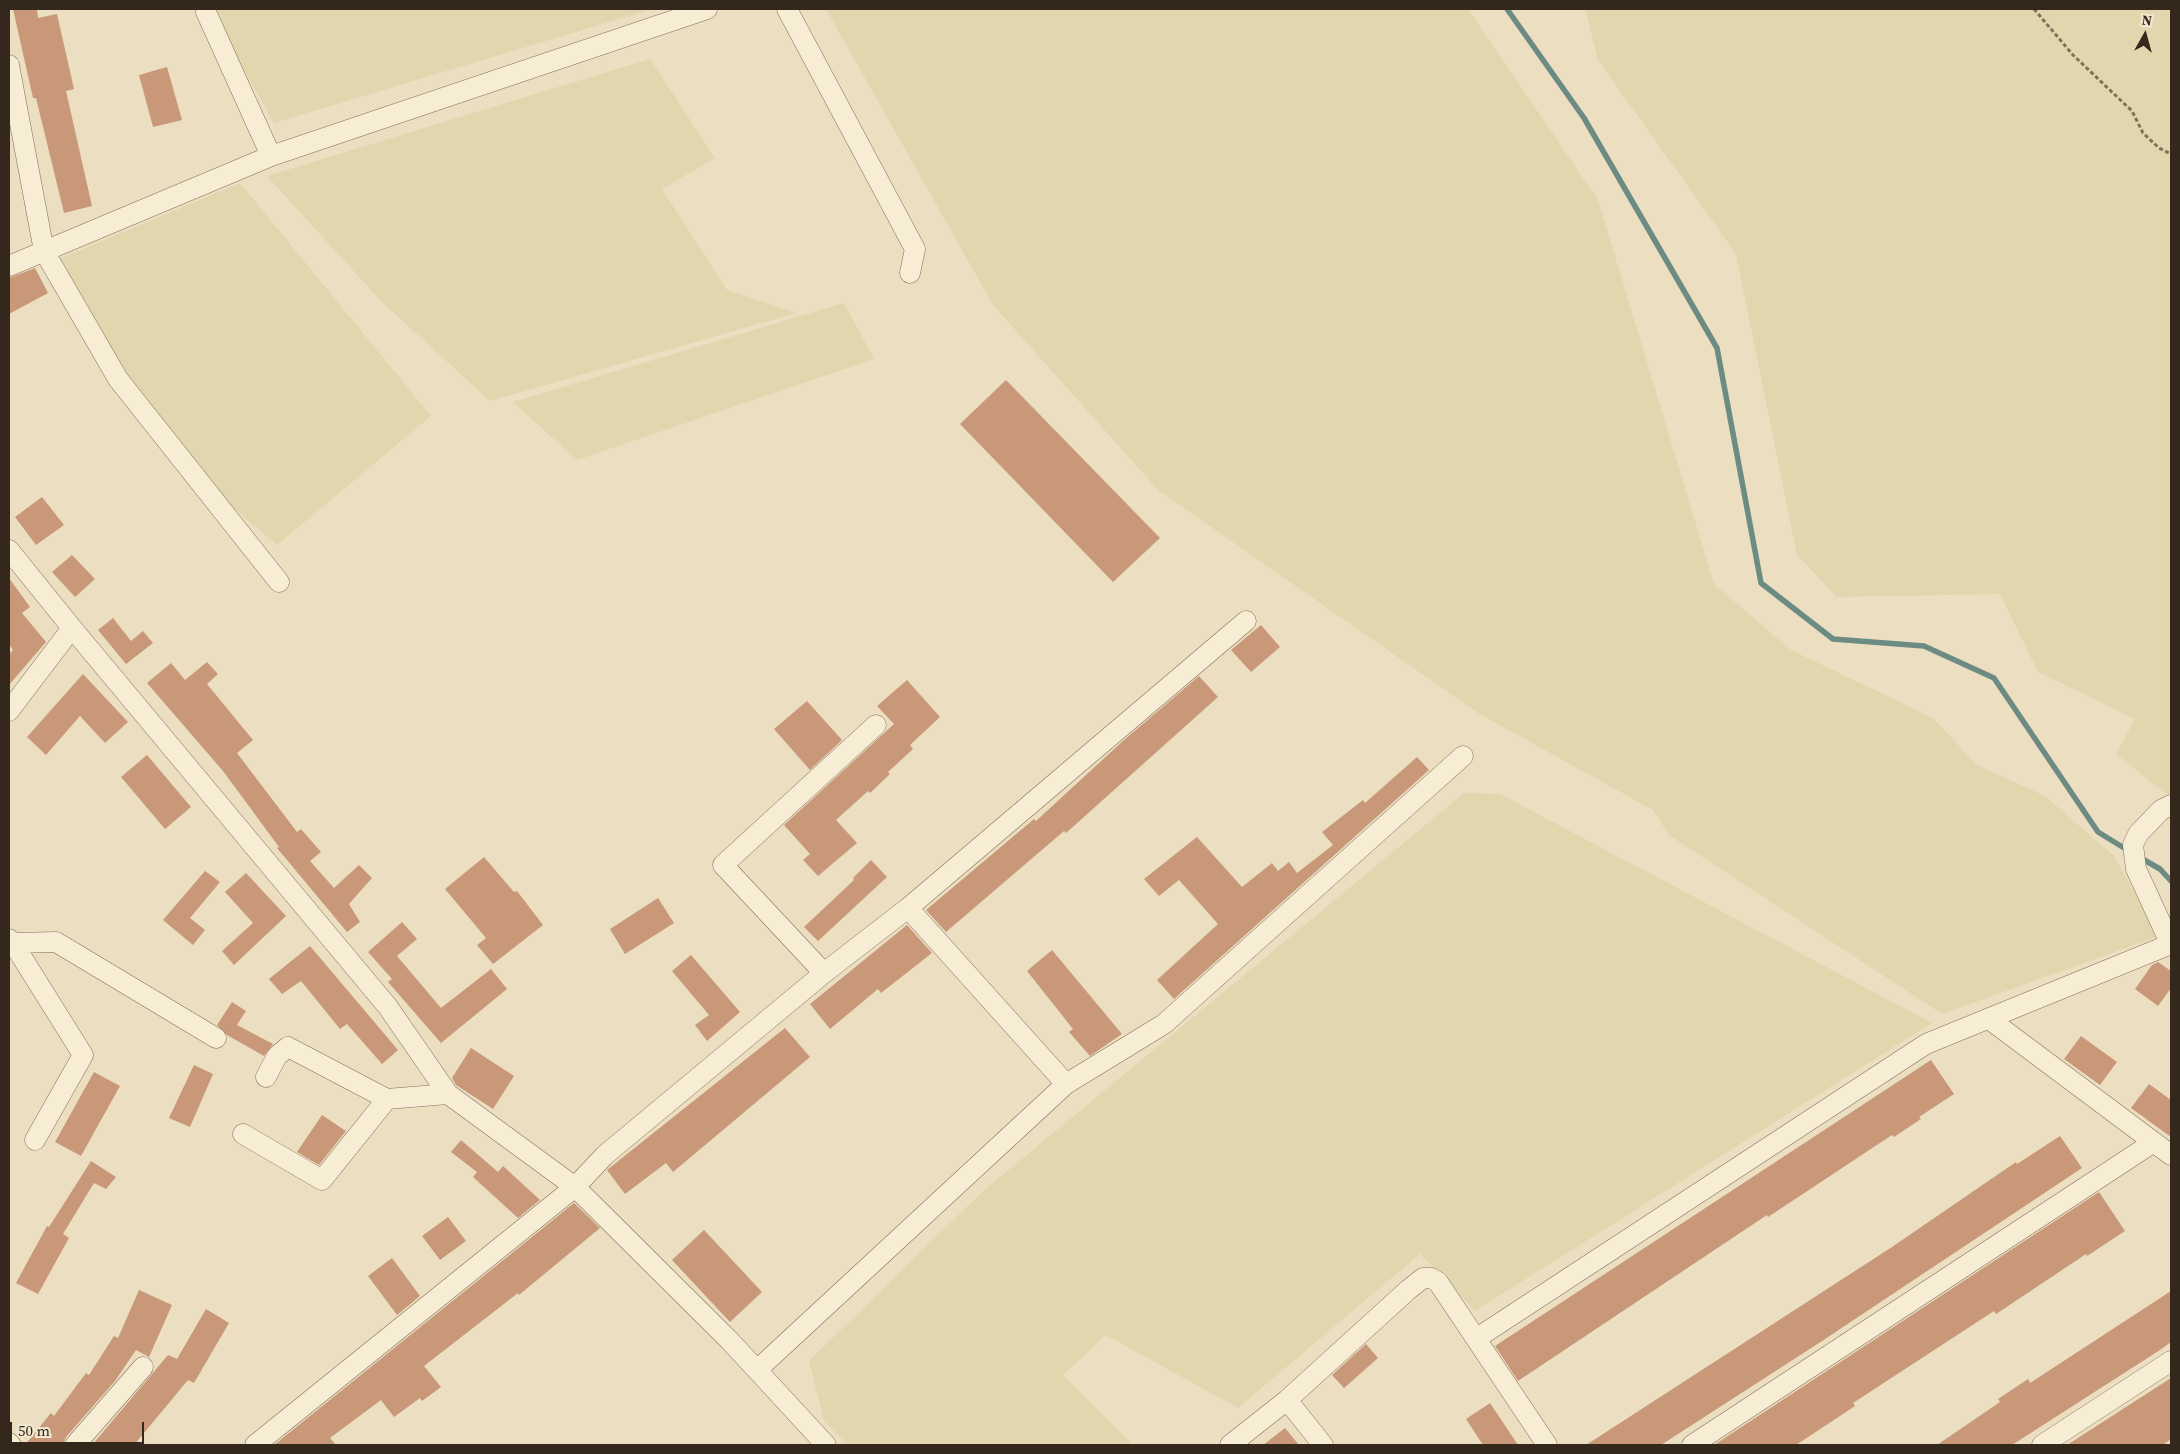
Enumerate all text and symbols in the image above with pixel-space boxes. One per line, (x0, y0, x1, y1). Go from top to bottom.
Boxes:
north arrow (2120, 10, 2170, 60)
text: N (2141, 10, 2153, 31)
scale bar (12, 1412, 146, 1444)
text: 50 m (18, 1420, 50, 1441)

